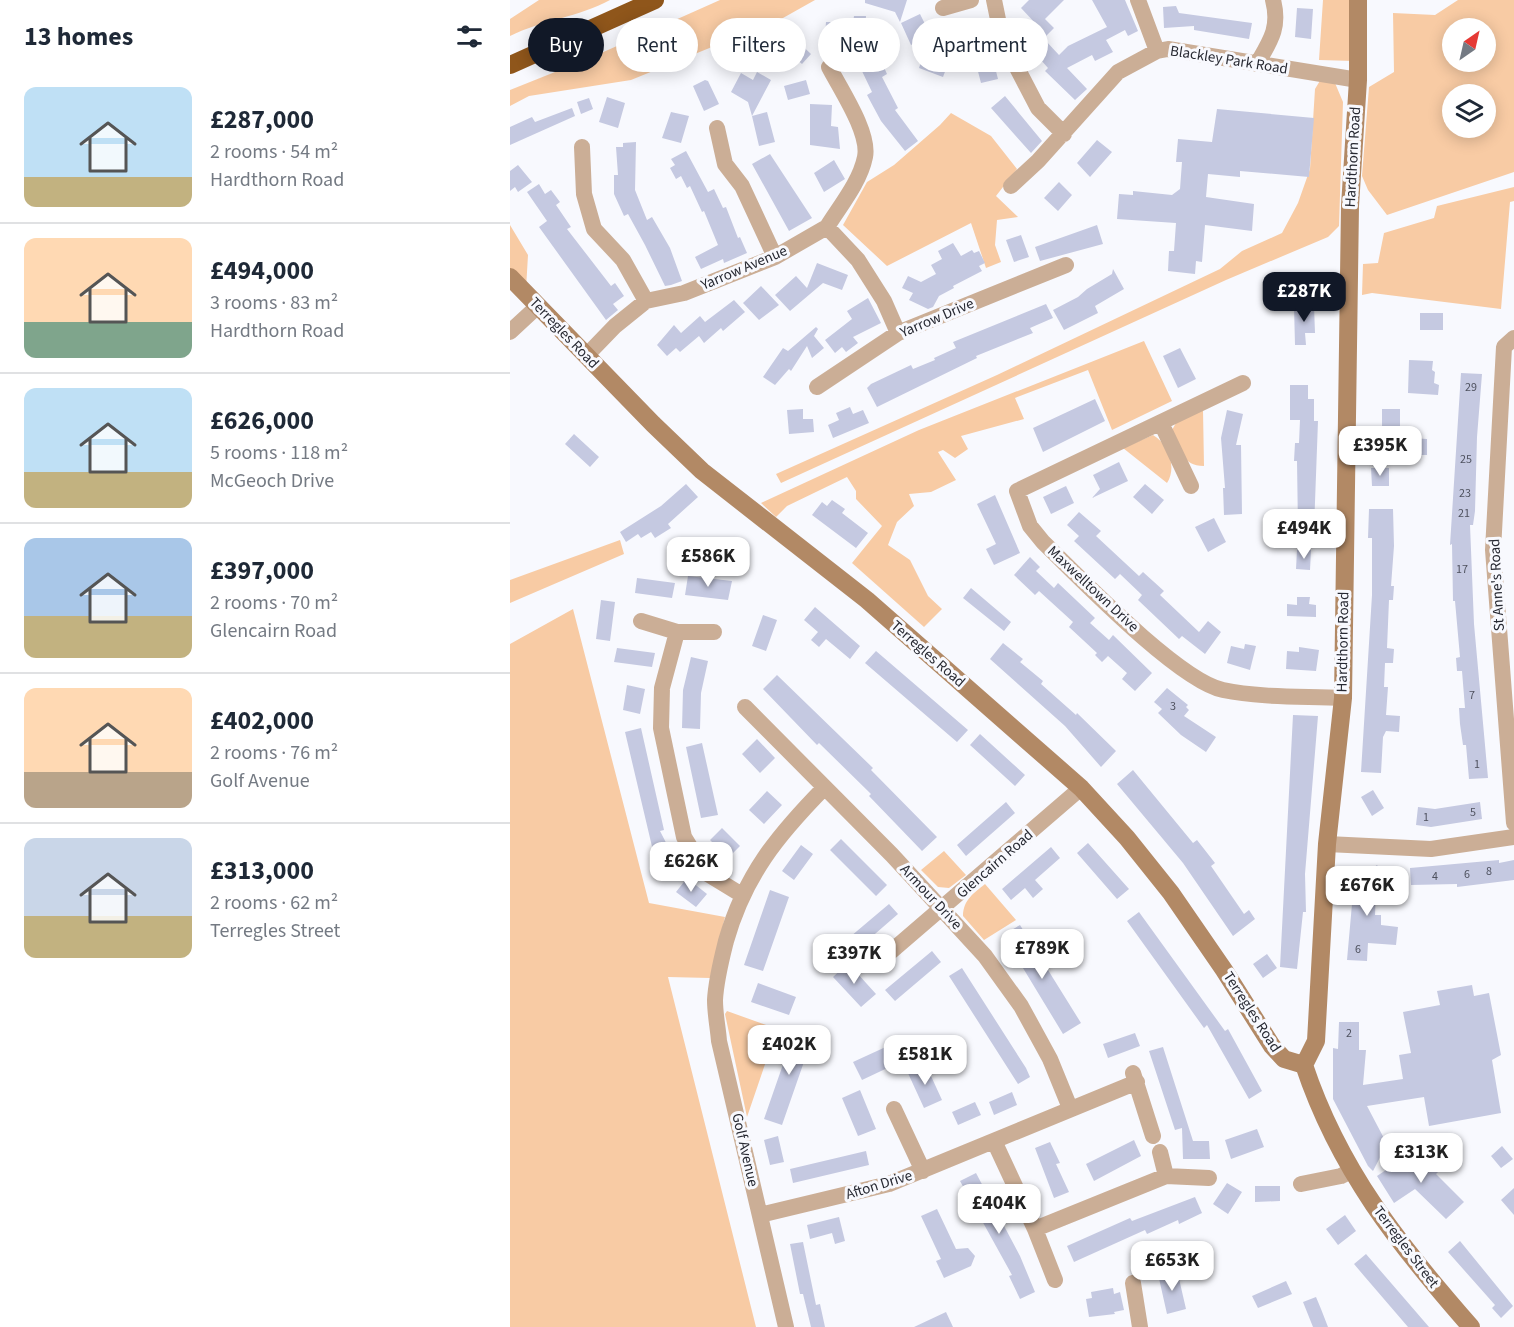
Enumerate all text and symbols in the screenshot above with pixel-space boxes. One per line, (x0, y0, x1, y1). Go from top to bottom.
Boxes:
text: 13 homes (24, 18, 133, 55)
chip: Buy (528, 18, 604, 72)
chip: Rent (616, 18, 698, 72)
chip: Filters (710, 18, 806, 72)
chip: New (818, 18, 900, 72)
chip: Apartment (912, 18, 1048, 72)
north arrow (1442, 18, 1496, 72)
map controls (1442, 18, 1496, 138)
icon: filters (453, 20, 486, 53)
street label: Blackley Park Road (1169, 40, 1289, 80)
button: layers (1442, 84, 1496, 138)
text: £287,000 (210, 101, 314, 138)
street label: Hardthorn Road (1340, 106, 1366, 208)
icon: home (72, 111, 144, 183)
text: 2 rooms · 54 m² (210, 138, 338, 166)
text: Hardthorn Road (210, 166, 344, 194)
street label: Yarrow Avenue (697, 240, 790, 296)
text: £494,000 (210, 252, 314, 289)
icon: home (72, 262, 144, 334)
pin: £287K (1262, 272, 1346, 323)
text: £287K (1277, 277, 1331, 305)
text: 3 rooms · 83 m² (210, 289, 338, 317)
street label: Terregles Road (524, 292, 604, 374)
street label: Yarrow Drive (896, 293, 977, 343)
text: Hardthorn Road (210, 317, 344, 345)
house number: 29 (1465, 379, 1477, 396)
text: £626,000 (210, 402, 314, 439)
icon: home (72, 412, 144, 484)
pin: £395K (1338, 426, 1422, 477)
text: £395K (1353, 431, 1407, 459)
text: 5 rooms · 118 m² (210, 439, 348, 467)
house number: 25 (1460, 451, 1472, 468)
text: McGeoch Drive (210, 467, 334, 495)
house number: 23 (1459, 485, 1471, 502)
house number: 21 (1458, 505, 1470, 522)
pin: £494K (1262, 509, 1346, 560)
text: £494K (1277, 514, 1331, 542)
pin: £586K (666, 537, 750, 588)
street label: St Anne's Road (1484, 538, 1510, 632)
street label: Maxwelltown Drive (1043, 541, 1143, 637)
text: £586K (681, 542, 735, 570)
text: £397,000 (210, 552, 314, 589)
house number: 17 (1456, 561, 1468, 578)
icon: home (72, 562, 144, 634)
text: 2 rooms · 70 m² (210, 589, 338, 617)
street label: Hardthorn Road (1332, 591, 1354, 693)
street label: Terregles Road (886, 616, 970, 692)
text: Glencairn Road (210, 617, 337, 645)
house number: 7 (1469, 687, 1475, 704)
house number: 3 (1170, 698, 1176, 715)
text: £402,000 (210, 702, 314, 739)
icon: home (72, 712, 144, 784)
text: 2 rooms · 76 m² (210, 739, 338, 767)
house number: 1 (1474, 756, 1480, 773)
text: Golf Avenue (210, 767, 310, 795)
house number: 5 (1470, 804, 1476, 821)
house number: 1 (1423, 809, 1429, 826)
street label: Glencairn Road (952, 825, 1038, 903)
pin: £626K (649, 842, 733, 893)
text: £626K (664, 847, 718, 875)
text: £313,000 (210, 852, 314, 889)
street label: Armour Drive (895, 860, 967, 934)
icon: home (72, 862, 144, 934)
house number: 8 (1486, 863, 1492, 880)
pin: £676K (1325, 866, 1409, 917)
house number: 6 (1464, 866, 1470, 883)
house number: 4 (1432, 868, 1438, 885)
text: £676K (1340, 871, 1394, 899)
text: 2 rooms · 62 m² (210, 889, 338, 917)
text: Terregles Street (210, 917, 340, 945)
pin: £789K (1000, 929, 1084, 980)
pin: £397K (812, 934, 896, 985)
text: £789K (1015, 934, 1069, 962)
text: £397K (827, 939, 881, 967)
house number: 6 (1355, 941, 1361, 958)
street label: Terregles Road (1218, 968, 1286, 1056)
pin: £402K (747, 1025, 831, 1076)
house number: 2 (1346, 1025, 1352, 1042)
text: £402K (762, 1030, 816, 1058)
pin: £581K (883, 1035, 967, 1086)
text: £581K (898, 1040, 952, 1068)
street label: Golf Avenue (726, 1111, 764, 1189)
pin: £313K (1379, 1133, 1463, 1184)
text: £313K (1394, 1138, 1448, 1166)
street label: Afton Drive (843, 1165, 915, 1205)
pin: £404K (957, 1184, 1041, 1235)
text: £404K (972, 1189, 1026, 1217)
street label: Terregles Street (1368, 1202, 1444, 1292)
pin: £653K (1130, 1241, 1214, 1292)
text: £653K (1145, 1246, 1199, 1274)

